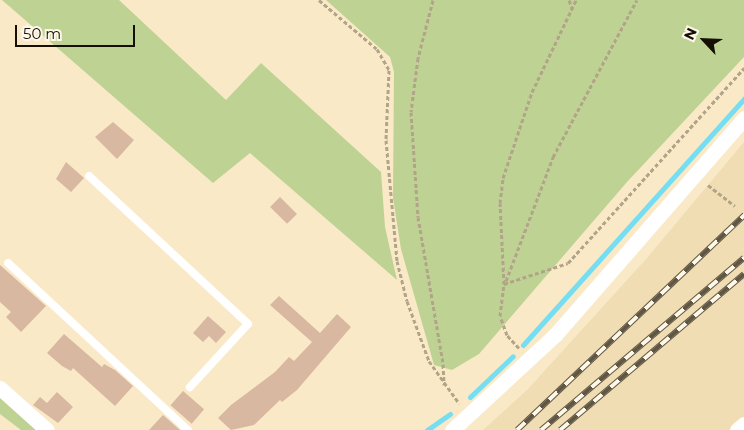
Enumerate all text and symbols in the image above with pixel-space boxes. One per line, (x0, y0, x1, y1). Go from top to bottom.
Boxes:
scale bar (18, 15, 138, 47)
north arrow (679, 15, 729, 65)
text: 50 m (23, 24, 61, 43)
text: N (680, 25, 701, 43)

